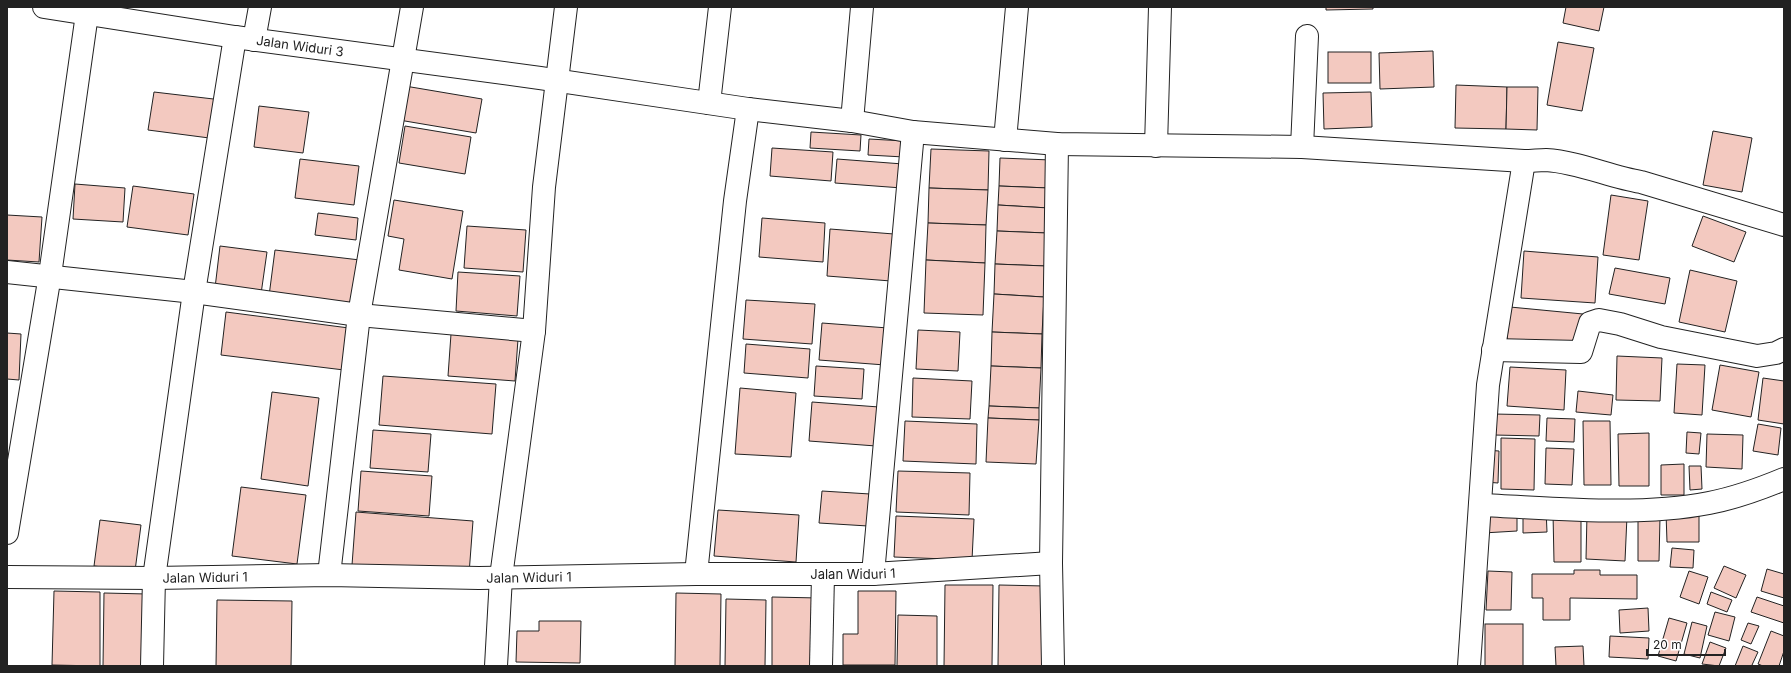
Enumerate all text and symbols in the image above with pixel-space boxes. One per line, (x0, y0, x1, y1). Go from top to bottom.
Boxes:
street label: Jalan Widuri 3 (255, 32, 345, 60)
street label: Jalan Widuri 1 (810, 565, 896, 582)
street label: Jalan Widuri 1 (162, 568, 248, 586)
street label: Jalan Widuri 1 (486, 568, 572, 586)
scale bar (1647, 631, 1725, 657)
text: 20 m (1653, 637, 1682, 652)

